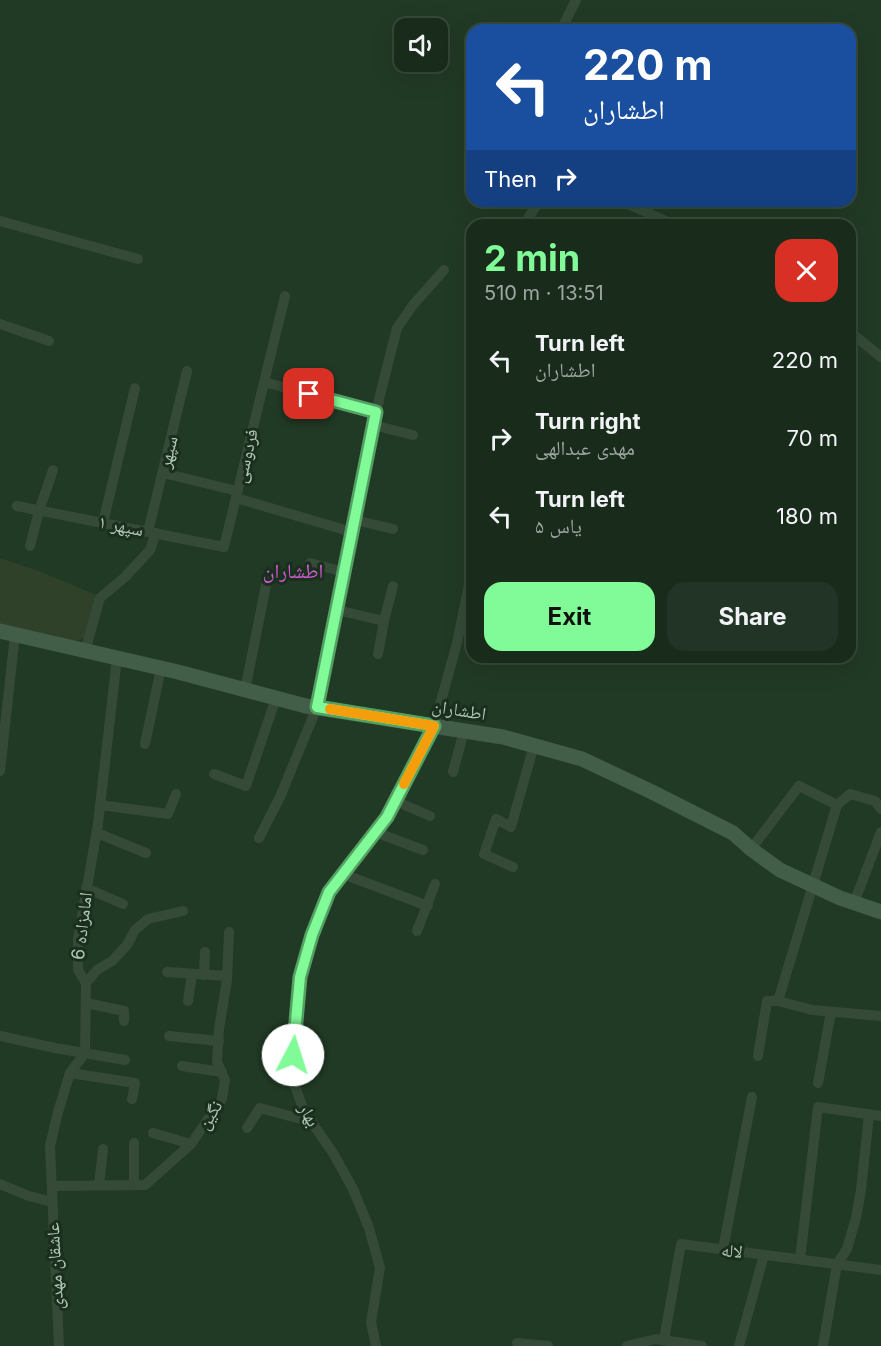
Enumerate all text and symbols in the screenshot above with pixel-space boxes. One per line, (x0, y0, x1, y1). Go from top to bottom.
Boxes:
map controls (394, 18, 448, 72)
button: sound (394, 18, 448, 72)
text: 220 m (583, 39, 713, 90)
icon: left (484, 48, 562, 126)
text: اطشاران (583, 93, 665, 126)
icon: right (549, 162, 582, 195)
text: Then (484, 166, 537, 192)
text: 2 min (484, 236, 580, 280)
button: close (775, 239, 838, 302)
text: 510 m · 13:51 (484, 281, 604, 305)
text: Turn left (535, 330, 625, 356)
icon: left (484, 344, 517, 377)
text: 220 m (772, 347, 838, 373)
text: اطشاران (535, 358, 595, 382)
pin (283, 368, 334, 419)
icon: arrive (292, 377, 325, 410)
text: Turn right (535, 408, 641, 434)
icon: right (484, 422, 517, 455)
text: 70 m (787, 425, 838, 451)
street label: فردوسی (229, 427, 263, 485)
street label: سپهر (153, 434, 183, 471)
text: مهدی عبدالهی (535, 436, 635, 460)
text: Turn left (535, 486, 625, 512)
icon: left (484, 500, 517, 533)
text: 180 m (776, 503, 838, 529)
street label: سپهر ۱ (96, 511, 145, 541)
text: یاس ۵ (535, 514, 582, 538)
district label: اطشاران (263, 559, 323, 583)
button: Exit (484, 582, 655, 651)
button: Share (667, 582, 838, 651)
street label: اطشاران (430, 695, 488, 725)
street label: امامزاده 6 (67, 891, 96, 961)
position arrow (261, 1023, 325, 1087)
street label: نگین (193, 1096, 227, 1134)
street label: بهار (294, 1099, 324, 1130)
street label: عاشقان مهدی (42, 1222, 68, 1310)
street label: لاله (720, 1239, 744, 1262)

